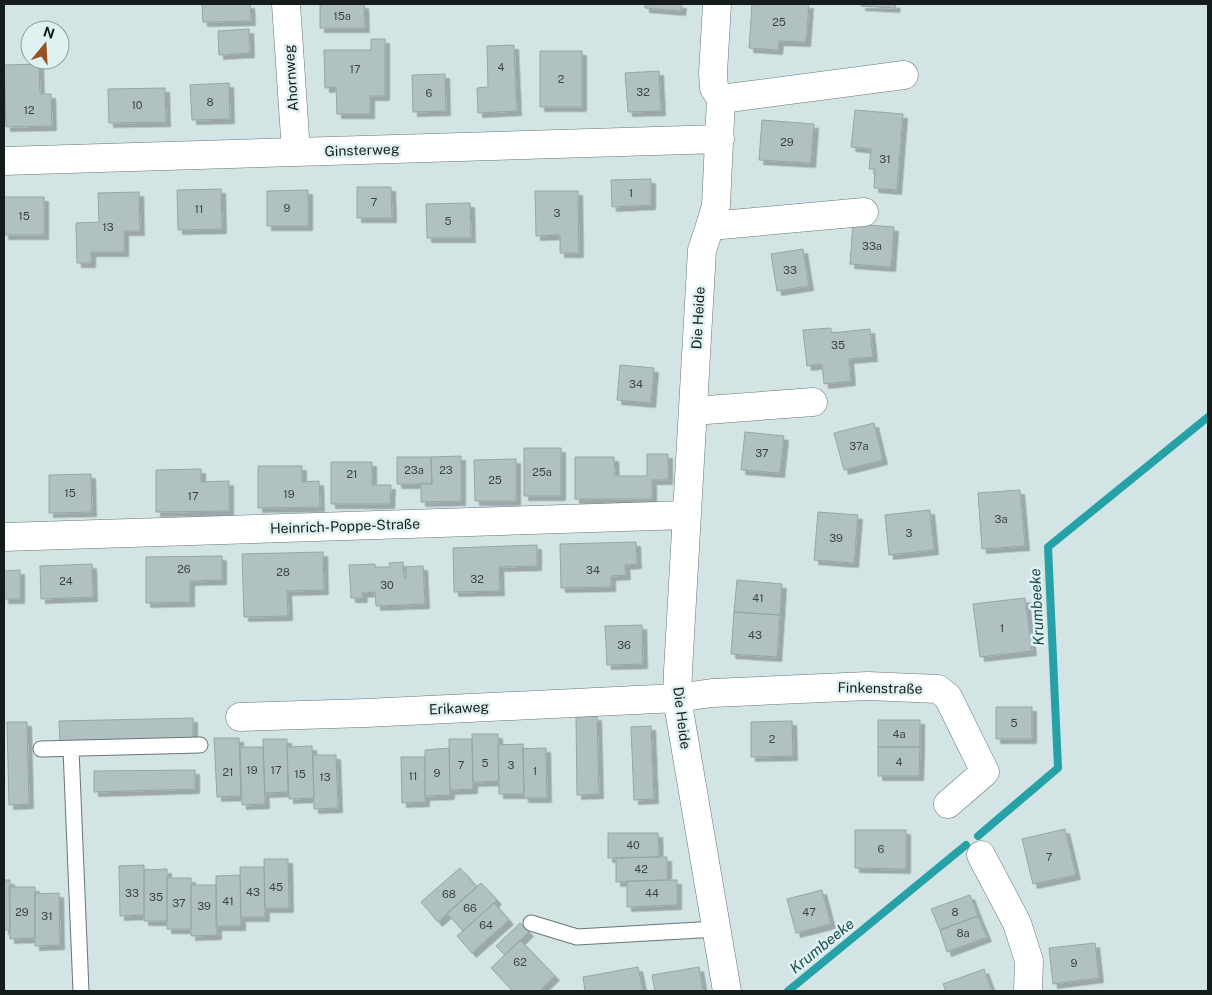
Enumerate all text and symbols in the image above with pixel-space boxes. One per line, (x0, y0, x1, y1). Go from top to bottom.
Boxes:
house number: 15a (333, 10, 351, 22)
house number: 25 (772, 16, 786, 28)
north arrow (20, 20, 70, 70)
text: N (41, 23, 57, 42)
street label: Ahornweg (281, 44, 301, 112)
house number: 4 (498, 61, 505, 73)
house number: 17 (349, 63, 361, 75)
house number: 2 (558, 73, 565, 85)
house number: 32 (636, 86, 650, 98)
house number: 6 (426, 87, 433, 99)
house number: 8 (206, 96, 214, 108)
house number: 10 (131, 99, 143, 111)
house number: 12 (23, 104, 35, 116)
house number: 29 (780, 136, 794, 148)
street label: Ginsterweg (324, 141, 400, 159)
house number: 31 (879, 153, 891, 165)
house number: 1 (629, 187, 633, 199)
house number: 7 (371, 196, 378, 208)
house number: 9 (284, 202, 291, 214)
house number: 11 (195, 203, 203, 215)
house number: 3 (554, 207, 561, 219)
house number: 15 (18, 210, 30, 222)
house number: 5 (444, 215, 452, 227)
house number: 13 (102, 221, 114, 233)
house number: 33a (862, 240, 882, 252)
house number: 33 (783, 264, 797, 276)
street label: Die Heide (688, 286, 708, 350)
house number: 35 (831, 339, 845, 351)
house number: 34 (629, 378, 643, 390)
house number: 37a (849, 440, 869, 452)
house number: 37 (755, 447, 769, 459)
house number: 23a (404, 464, 424, 476)
house number: 23 (439, 464, 453, 476)
house number: 25a (532, 466, 552, 478)
house number: 21 (346, 468, 358, 480)
house number: 25 (488, 474, 502, 486)
house number: 15 (64, 487, 76, 499)
house number: 19 (283, 488, 295, 500)
house number: 17 (187, 490, 199, 502)
house number: 3a (994, 513, 1008, 525)
street label: Heinrich-Poppe-Straße (270, 515, 420, 537)
house number: 3 (906, 527, 913, 539)
house number: 39 (829, 532, 843, 544)
house number: 26 (177, 563, 191, 575)
house number: 34 (586, 564, 600, 576)
house number: 28 (276, 566, 290, 578)
water label: Krumbeeke (1026, 568, 1047, 646)
house number: 32 (470, 573, 484, 585)
house number: 24 (59, 575, 73, 587)
house number: 30 (380, 579, 394, 591)
house number: 41 (752, 592, 764, 604)
house number: 1 (1000, 622, 1004, 634)
house number: 43 (748, 629, 762, 641)
house number: 36 (617, 639, 631, 651)
street label: Finkenstraße (837, 679, 923, 697)
street label: Die Heide (670, 686, 694, 750)
street label: Erikaweg (429, 698, 490, 718)
house number: 5 (1010, 717, 1018, 729)
house number: 4a (893, 728, 906, 740)
house number: 2 (769, 733, 776, 745)
house number: 4 (896, 756, 903, 768)
house number: 5 (481, 757, 489, 769)
house number: 7 (458, 759, 465, 771)
house number: 3 (508, 759, 515, 771)
house number: 19 (246, 764, 258, 776)
house number: 17 (270, 764, 282, 776)
house number: 1 (533, 765, 537, 777)
house number: 21 (222, 766, 234, 778)
house number: 9 (434, 767, 441, 779)
house number: 15 (294, 768, 306, 780)
house number: 11 (409, 770, 417, 782)
house number: 13 (319, 771, 331, 783)
house number: 40 (626, 839, 640, 851)
house number: 6 (878, 843, 885, 855)
house number: 7 (1046, 851, 1053, 863)
house number: 42 (634, 863, 648, 875)
house number: 45 (269, 881, 283, 893)
house number: 43 (246, 886, 260, 898)
house number: 33 (125, 887, 139, 899)
house number: 44 (645, 887, 659, 899)
house number: 68 (442, 888, 456, 900)
house number: 35 (149, 891, 163, 903)
house number: 41 (222, 895, 234, 907)
house number: 37 (172, 897, 186, 909)
house number: 39 (197, 900, 211, 912)
house number: 66 (463, 902, 477, 914)
house number: 29 (15, 906, 29, 918)
house number: 47 (802, 906, 816, 918)
house number: 8 (951, 906, 959, 918)
house number: 31 (41, 910, 53, 922)
water label: Krumbeeke (786, 915, 857, 977)
house number: 64 (479, 919, 493, 931)
house number: 8a (956, 927, 970, 939)
house number: 62 (513, 956, 527, 968)
house number: 9 (1071, 957, 1078, 969)

